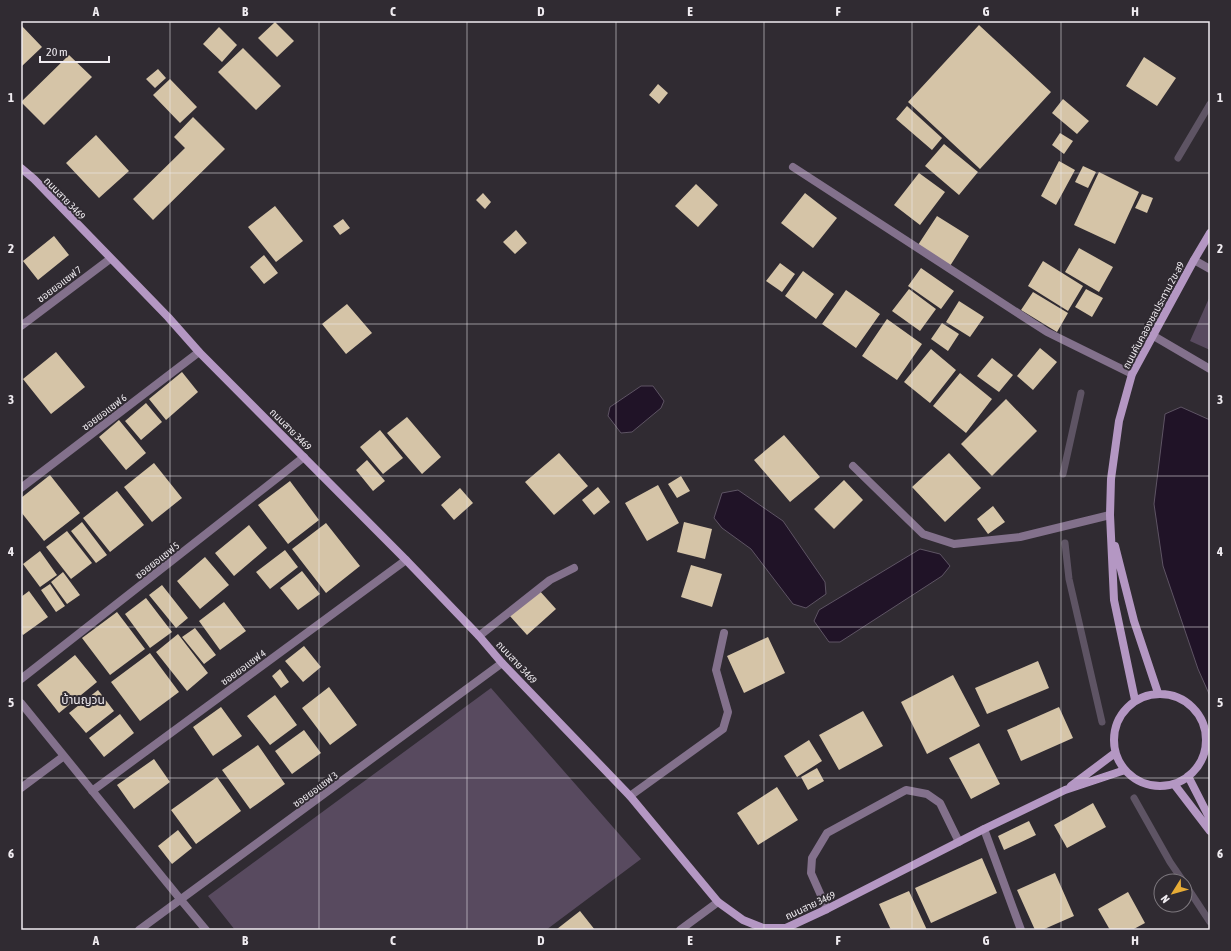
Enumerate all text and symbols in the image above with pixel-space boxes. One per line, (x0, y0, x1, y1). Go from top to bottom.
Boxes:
text: A (92, 4, 100, 19)
text: B (242, 4, 249, 19)
text: C (390, 4, 396, 19)
text: D (537, 4, 545, 19)
text: E (687, 4, 693, 19)
text: F (835, 4, 841, 19)
text: G (983, 4, 990, 19)
text: H (1131, 4, 1139, 19)
scale bar (40, 38, 109, 64)
text: 20 m (46, 45, 68, 59)
text: 1 (8, 90, 14, 105)
text: 1 (1217, 90, 1223, 105)
street label: ถนนสาย 3469 (42, 175, 88, 222)
text: 2 (8, 241, 14, 256)
text: 2 (1217, 241, 1223, 256)
street label: ถนนคันคลองชลประทาน 2ข-ส9 (1120, 260, 1187, 371)
street label: ซอยยอแซฟ 7 (35, 264, 84, 305)
text: 3 (8, 392, 14, 407)
street label: ซอยยอแซฟ 6 (80, 392, 129, 433)
text: 3 (1217, 392, 1223, 407)
street label: ถนนสาย 3469 (268, 406, 314, 453)
street label: ซอยยอแซฟ 5 (133, 540, 182, 581)
text: 4 (7, 544, 14, 559)
text: 4 (1216, 544, 1223, 559)
street label: ถนนสาย 3469 (494, 639, 539, 686)
street label: ซอยยอแซฟ 4 (219, 647, 268, 687)
district label: บ้านญวน (61, 693, 105, 707)
text: 5 (8, 695, 14, 710)
text: 5 (1217, 695, 1223, 710)
street label: ซอยยอแซฟ 3 (291, 769, 340, 809)
text: 6 (8, 846, 14, 861)
text: 6 (1217, 846, 1223, 861)
north arrow (1153, 873, 1193, 913)
street label: ถนนสาย 3469 (783, 889, 837, 922)
text: N (1158, 893, 1172, 905)
text: A (92, 933, 100, 948)
text: B (242, 933, 249, 948)
text: C (390, 933, 396, 948)
text: D (537, 933, 545, 948)
text: E (687, 933, 693, 948)
text: F (835, 933, 841, 948)
text: G (983, 933, 990, 948)
text: H (1131, 933, 1139, 948)

